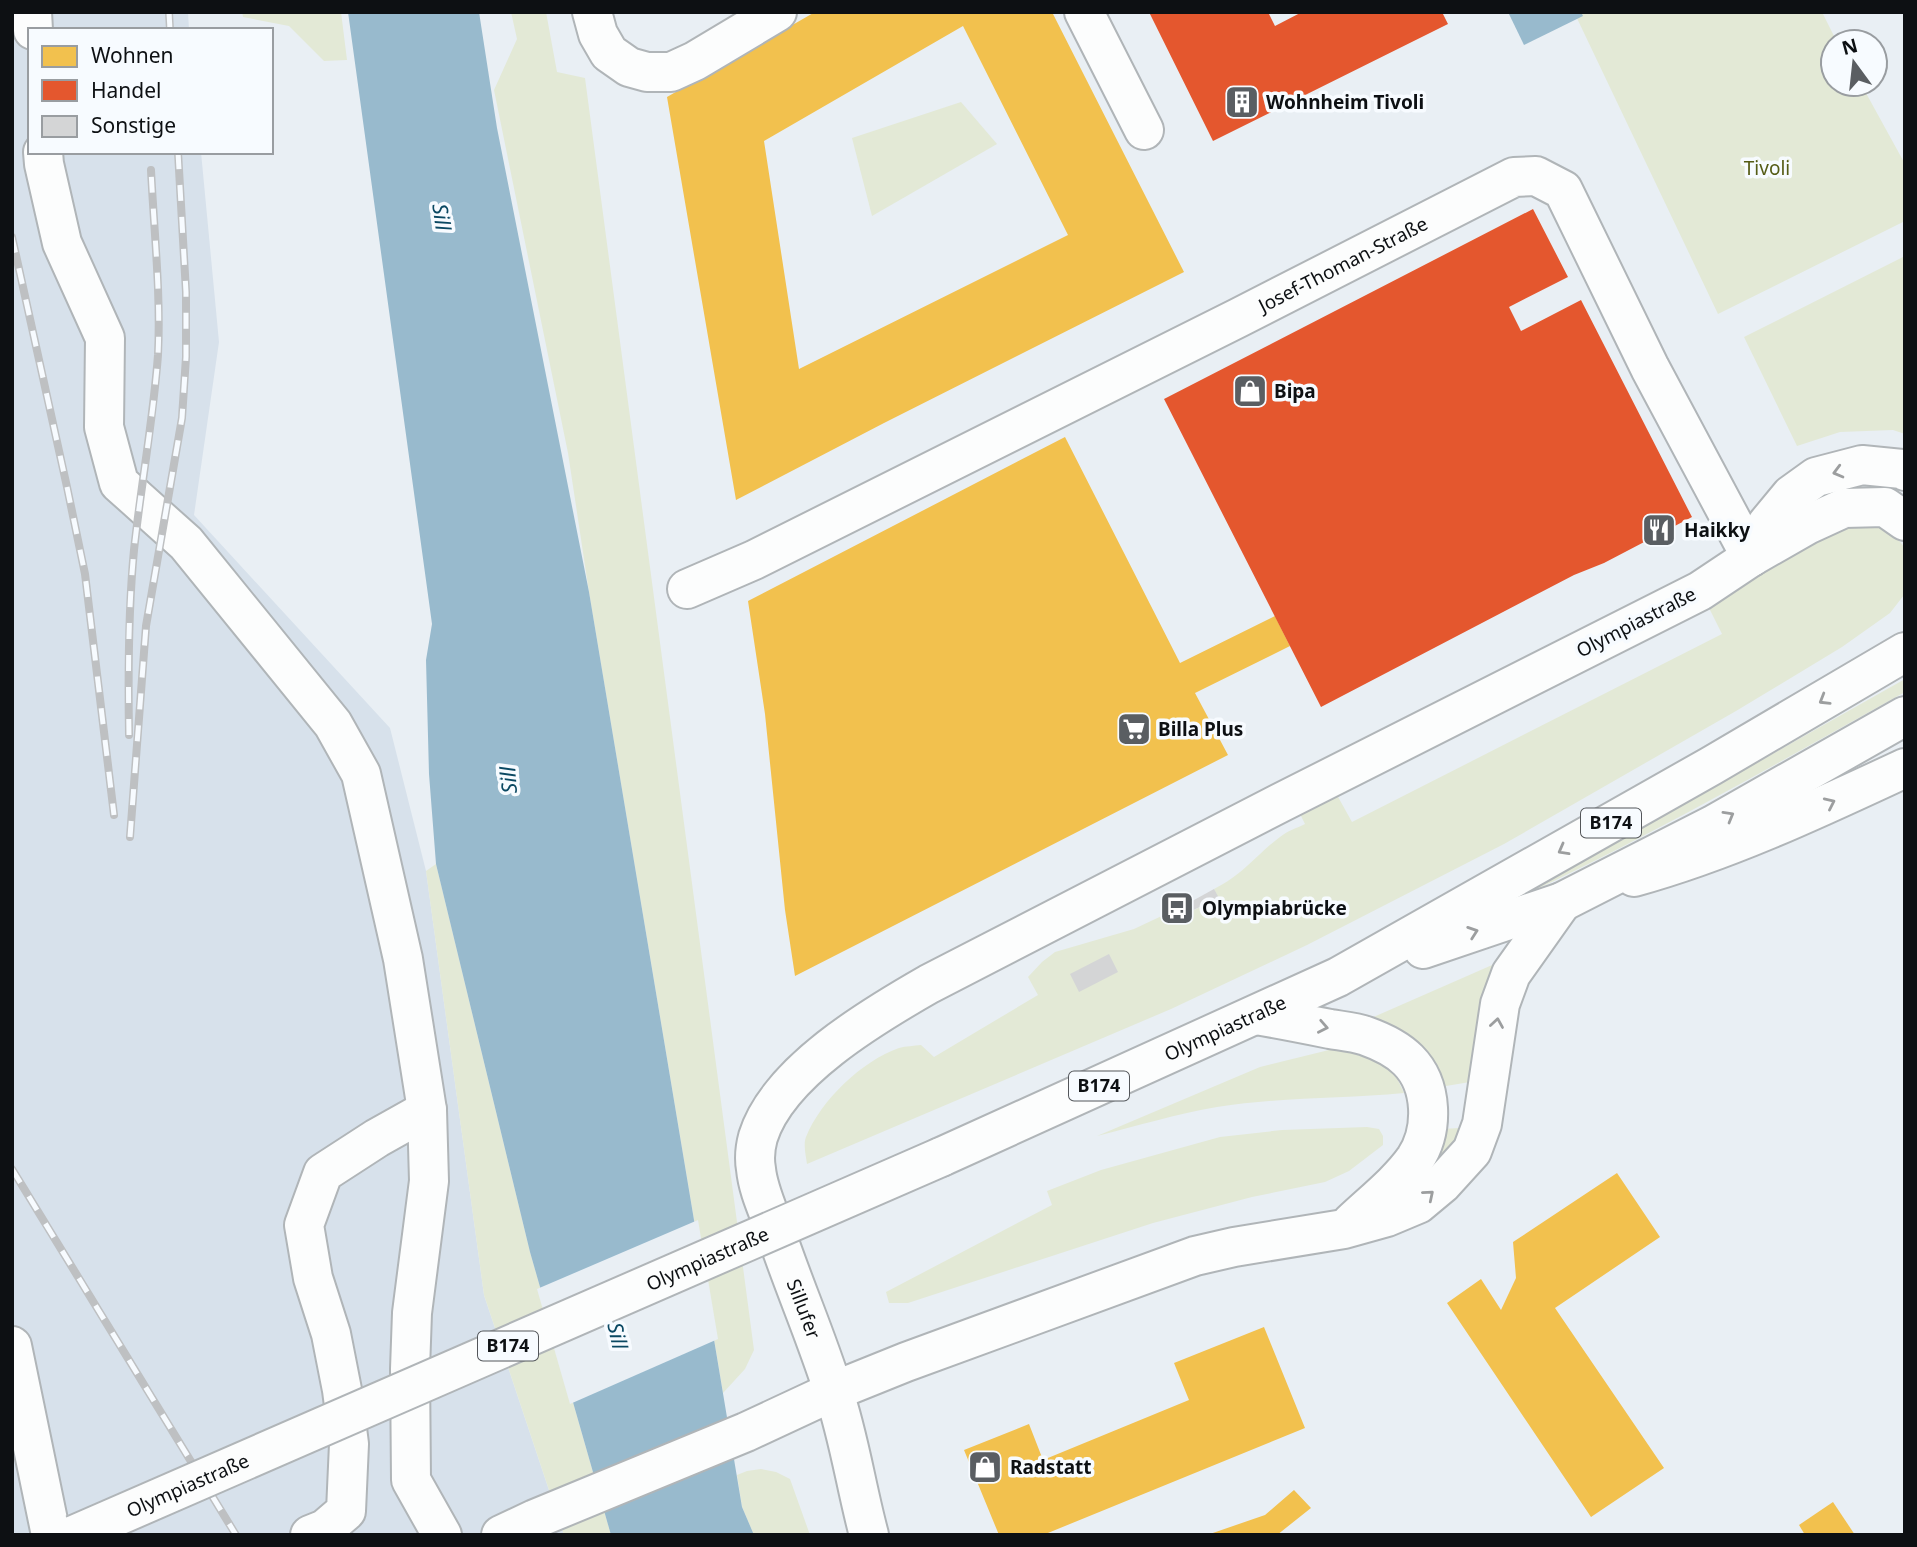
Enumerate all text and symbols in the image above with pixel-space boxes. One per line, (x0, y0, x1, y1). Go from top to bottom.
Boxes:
legend (28, 28, 273, 154)
north arrow (1819, 28, 1889, 98)
text: N (1839, 32, 1860, 61)
text: Wohnen (91, 41, 174, 69)
text: Handel (91, 76, 162, 104)
building icon: Wohnheim Tivoli (1223, 83, 1261, 121)
place label: Wohnheim Tivoli (1266, 89, 1424, 115)
text: Sonstige (91, 111, 176, 139)
park label: Tivoli (1744, 155, 1790, 181)
water label: Sill (426, 202, 458, 233)
street label: Josef-Thoman-Straße (1252, 210, 1432, 319)
shop icon: Bipa (1231, 372, 1269, 410)
place label: Bipa (1274, 378, 1316, 404)
one-way arrow (1832, 463, 1844, 478)
restaurant icon: Haikky (1640, 511, 1678, 549)
place label: Haikky (1684, 517, 1750, 543)
street label: Olympiastraße (1572, 581, 1700, 663)
one-way arrow (1818, 691, 1831, 704)
supermarket icon: Billa Plus (1115, 710, 1153, 748)
place label: Billa Plus (1158, 716, 1243, 742)
water label: Sill (493, 765, 523, 794)
one-way arrow (1822, 798, 1835, 812)
road number: B174 (1581, 808, 1641, 838)
one-way arrow (1722, 811, 1734, 824)
one-way arrow (1558, 842, 1570, 855)
bus stop icon: Olympiabrücke (1158, 889, 1196, 927)
place label: Olympiabrücke (1202, 895, 1347, 921)
one-way arrow (1466, 926, 1478, 940)
street label: Olympiastraße (1160, 989, 1290, 1067)
one-way arrow (1489, 1017, 1504, 1029)
one-way arrow (1317, 1019, 1329, 1034)
road number: B174 (1069, 1072, 1129, 1100)
one-way arrow (1421, 1191, 1434, 1203)
street label: Olympiastraße (642, 1221, 773, 1297)
street label: Sillufer (781, 1275, 827, 1342)
water label: Sill (601, 1320, 635, 1352)
road number: B174 (478, 1331, 538, 1360)
street label: Olympiastraße (122, 1447, 253, 1524)
shop icon: Radstatt (966, 1448, 1004, 1486)
place label: Radstatt (1010, 1454, 1092, 1480)

